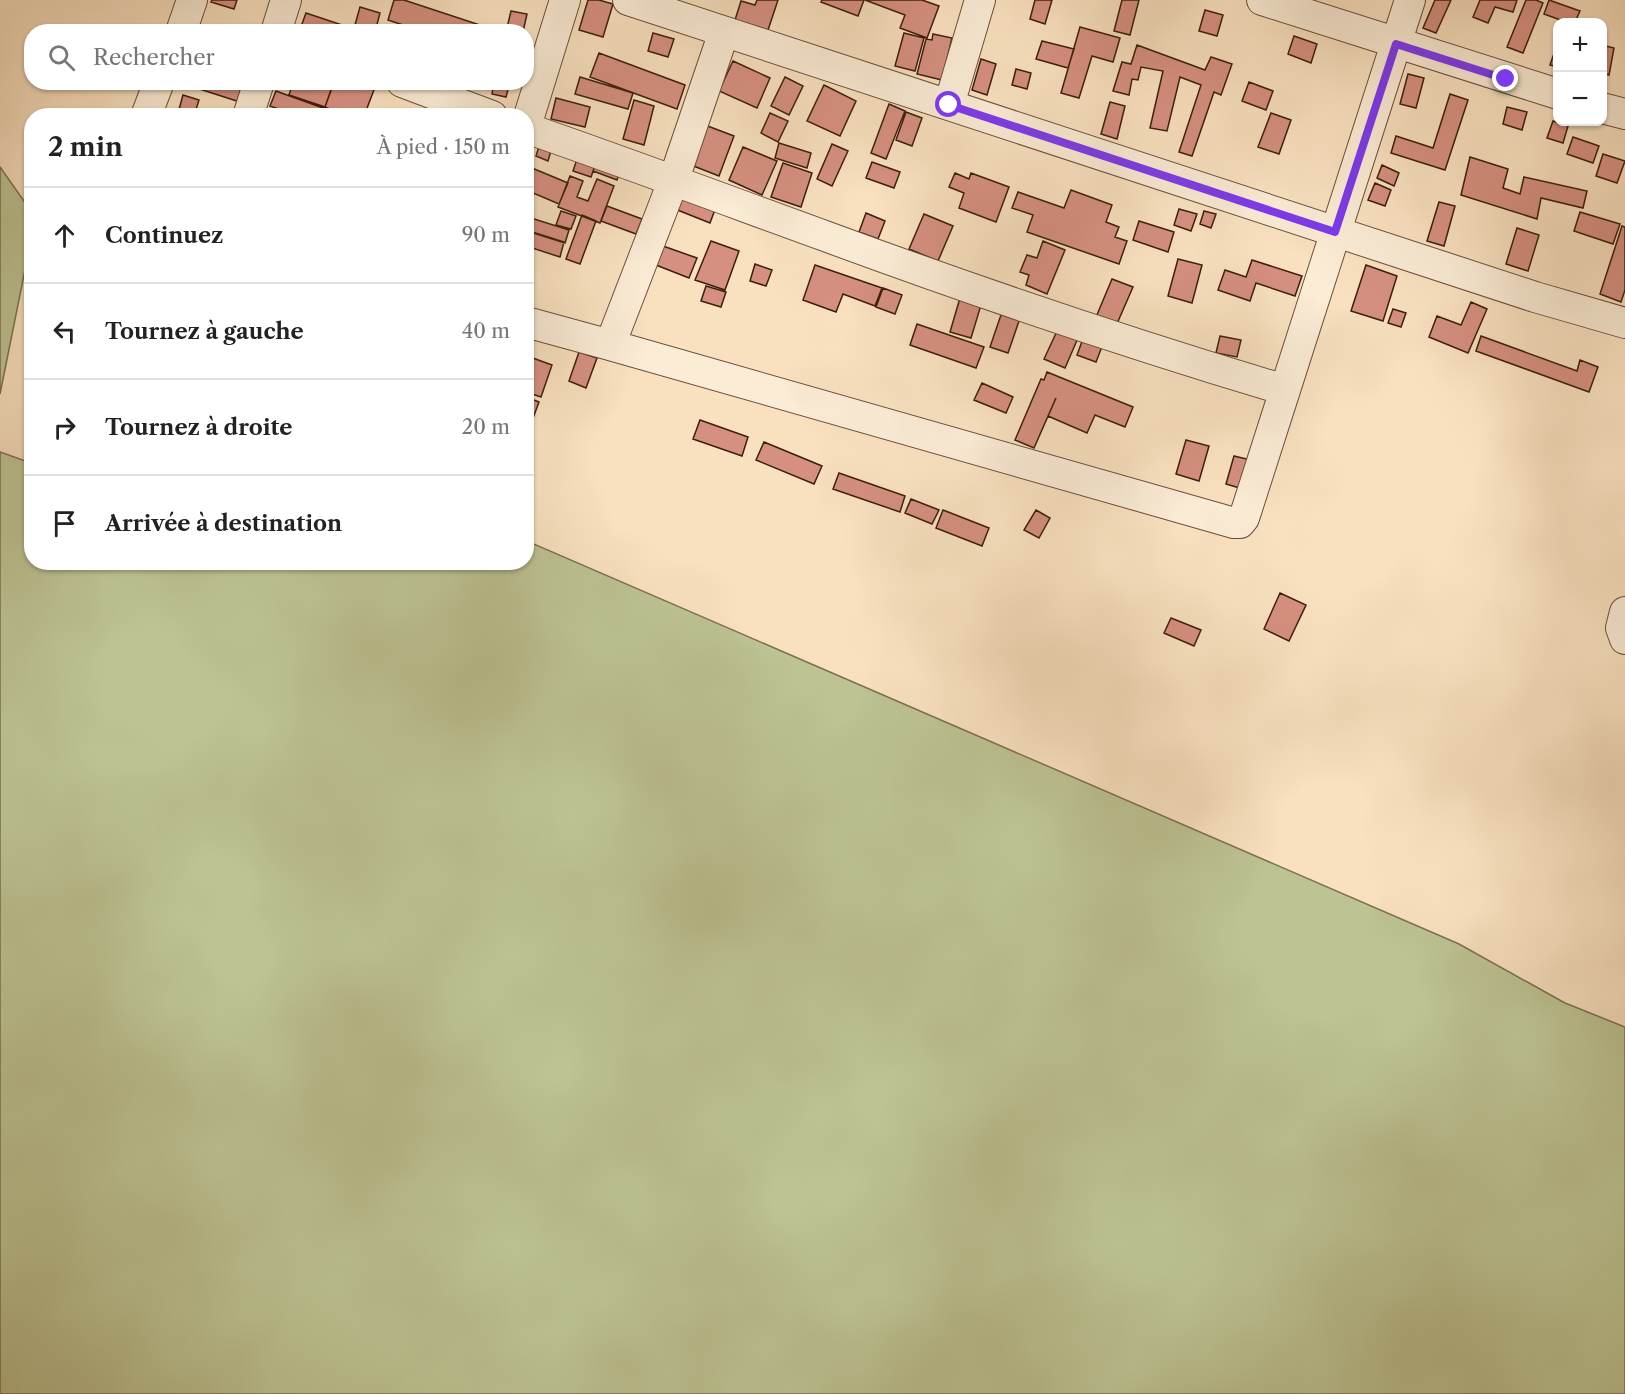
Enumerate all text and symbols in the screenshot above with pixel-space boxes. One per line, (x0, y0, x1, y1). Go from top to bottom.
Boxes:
map controls (1553, 18, 1607, 126)
button: + (1553, 18, 1607, 72)
search box (24, 24, 534, 90)
icon: search (45, 41, 78, 74)
text: Rechercher (93, 44, 215, 71)
route end (1492, 65, 1518, 91)
button: − (1553, 72, 1607, 126)
route start (935, 91, 961, 117)
text: 2 min (48, 131, 123, 163)
text: À pied · 150 m (377, 135, 510, 159)
icon: ahead (48, 219, 81, 252)
text: Continuez (105, 222, 224, 249)
text: 90 m (462, 223, 510, 247)
icon: left (48, 315, 81, 348)
text: Tournez à gauche (105, 318, 304, 345)
text: 40 m (462, 319, 510, 343)
icon: right (48, 411, 81, 444)
text: Tournez à droite (105, 414, 292, 441)
text: 20 m (462, 415, 510, 439)
icon: arrive (48, 507, 81, 540)
text: Arrivée à destination (105, 510, 342, 537)

